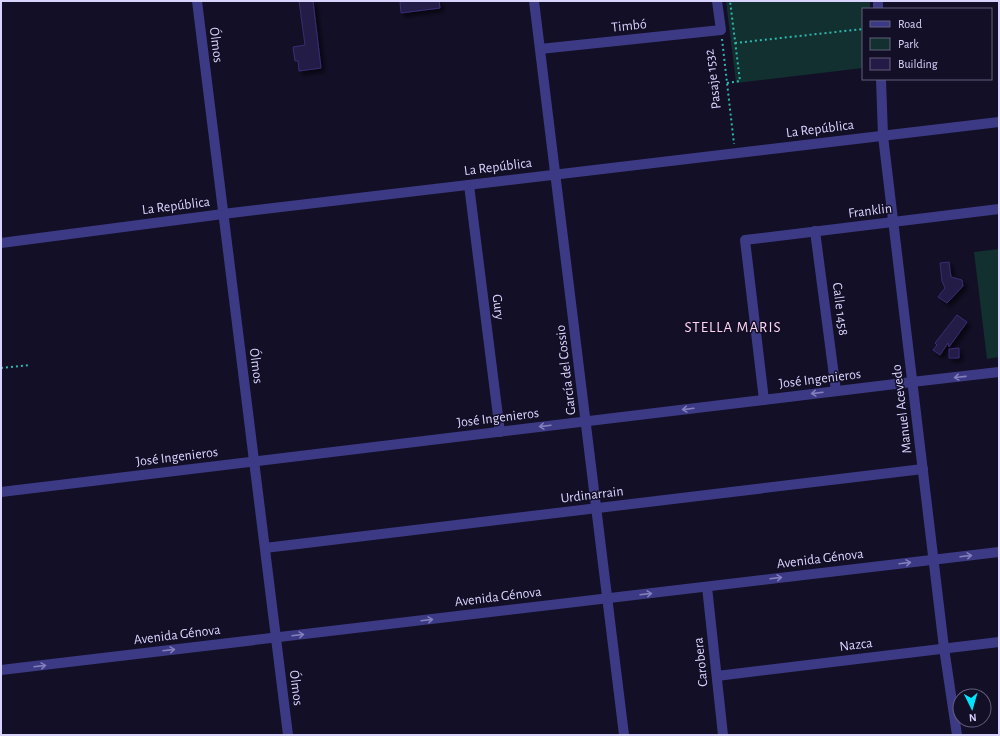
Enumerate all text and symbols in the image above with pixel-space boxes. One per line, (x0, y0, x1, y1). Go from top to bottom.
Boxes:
legend (862, 8, 992, 80)
street label: Timbó (611, 17, 648, 35)
text: Road (898, 18, 922, 30)
street label: Ólmos (207, 26, 228, 64)
text: Park (898, 38, 919, 50)
street label: Pasaje 1532 (702, 48, 724, 110)
text: Building (898, 58, 938, 70)
street label: La República (785, 118, 855, 140)
street label: La República (463, 156, 533, 178)
street label: La República (141, 195, 211, 217)
street label: Franklin (847, 201, 893, 221)
street label: Calle 1458 (830, 282, 850, 336)
street label: Gury (489, 293, 507, 321)
district label: STELLA MARIS (685, 320, 781, 335)
street label: García del Cossio (554, 324, 578, 416)
street label: Ólmos (247, 347, 268, 385)
street label: Manuel Acevedo (890, 363, 914, 454)
street label: José Ingenieros (778, 367, 862, 391)
one-way arrow (954, 373, 967, 380)
one-way arrow (811, 390, 824, 397)
one-way arrow (682, 405, 695, 413)
street label: José Ingenieros (456, 406, 540, 430)
one-way arrow (539, 423, 552, 430)
street label: José Ingenieros (135, 445, 219, 469)
street label: Urdinarrain (560, 484, 624, 506)
street label: Avenida Génova (776, 547, 865, 571)
one-way arrow (959, 552, 972, 560)
one-way arrow (898, 559, 911, 567)
one-way arrow (769, 575, 782, 582)
street label: Avenida Génova (454, 585, 543, 609)
one-way arrow (639, 590, 652, 597)
one-way arrow (420, 616, 433, 624)
street label: Avenida Génova (133, 623, 222, 647)
one-way arrow (291, 631, 304, 639)
street label: Carobera (691, 636, 711, 687)
street label: Nazca (839, 636, 874, 654)
one-way arrow (162, 647, 175, 654)
one-way arrow (33, 662, 46, 670)
street label: Ólmos (287, 669, 308, 707)
north arrow (952, 688, 992, 728)
text: N (969, 712, 977, 723)

